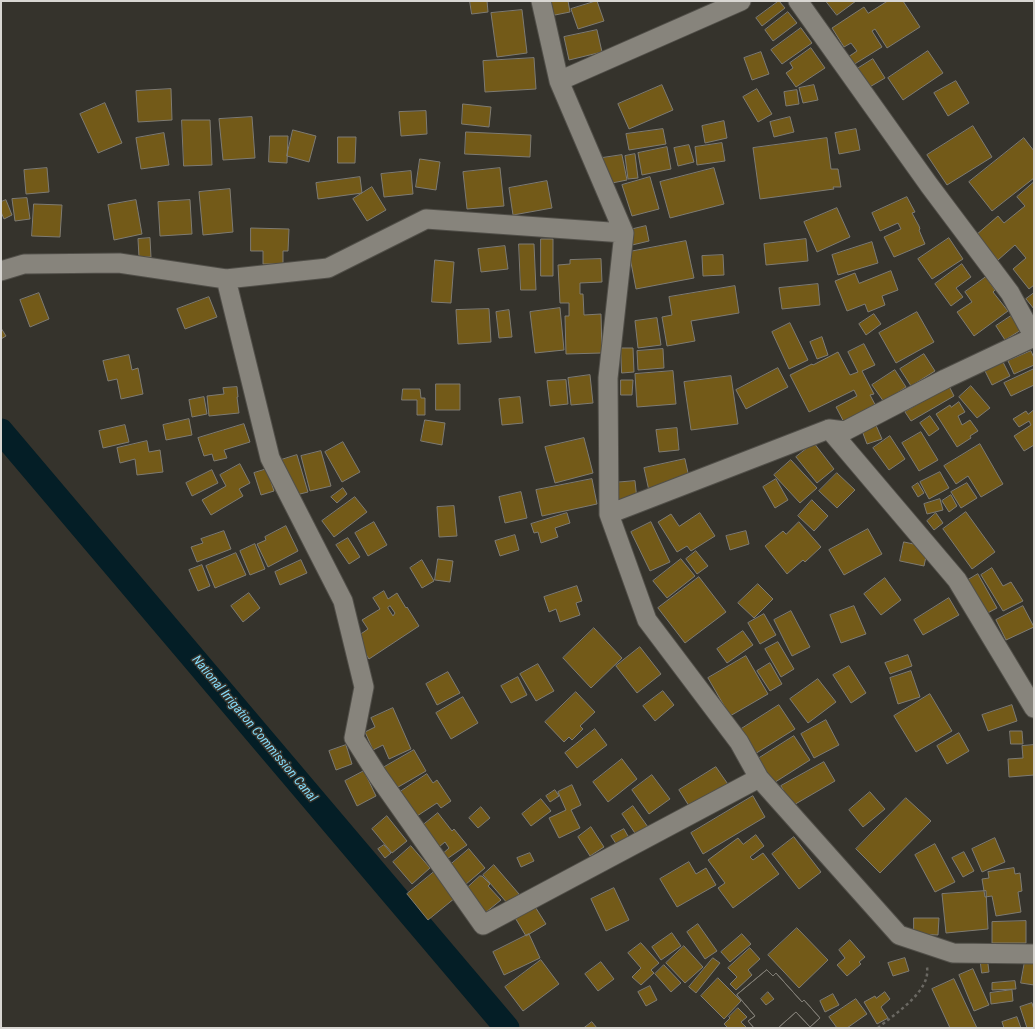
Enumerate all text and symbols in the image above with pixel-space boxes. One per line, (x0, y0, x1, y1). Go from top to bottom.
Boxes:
water label: National Irrigation Commission Canal (188, 653, 320, 805)

